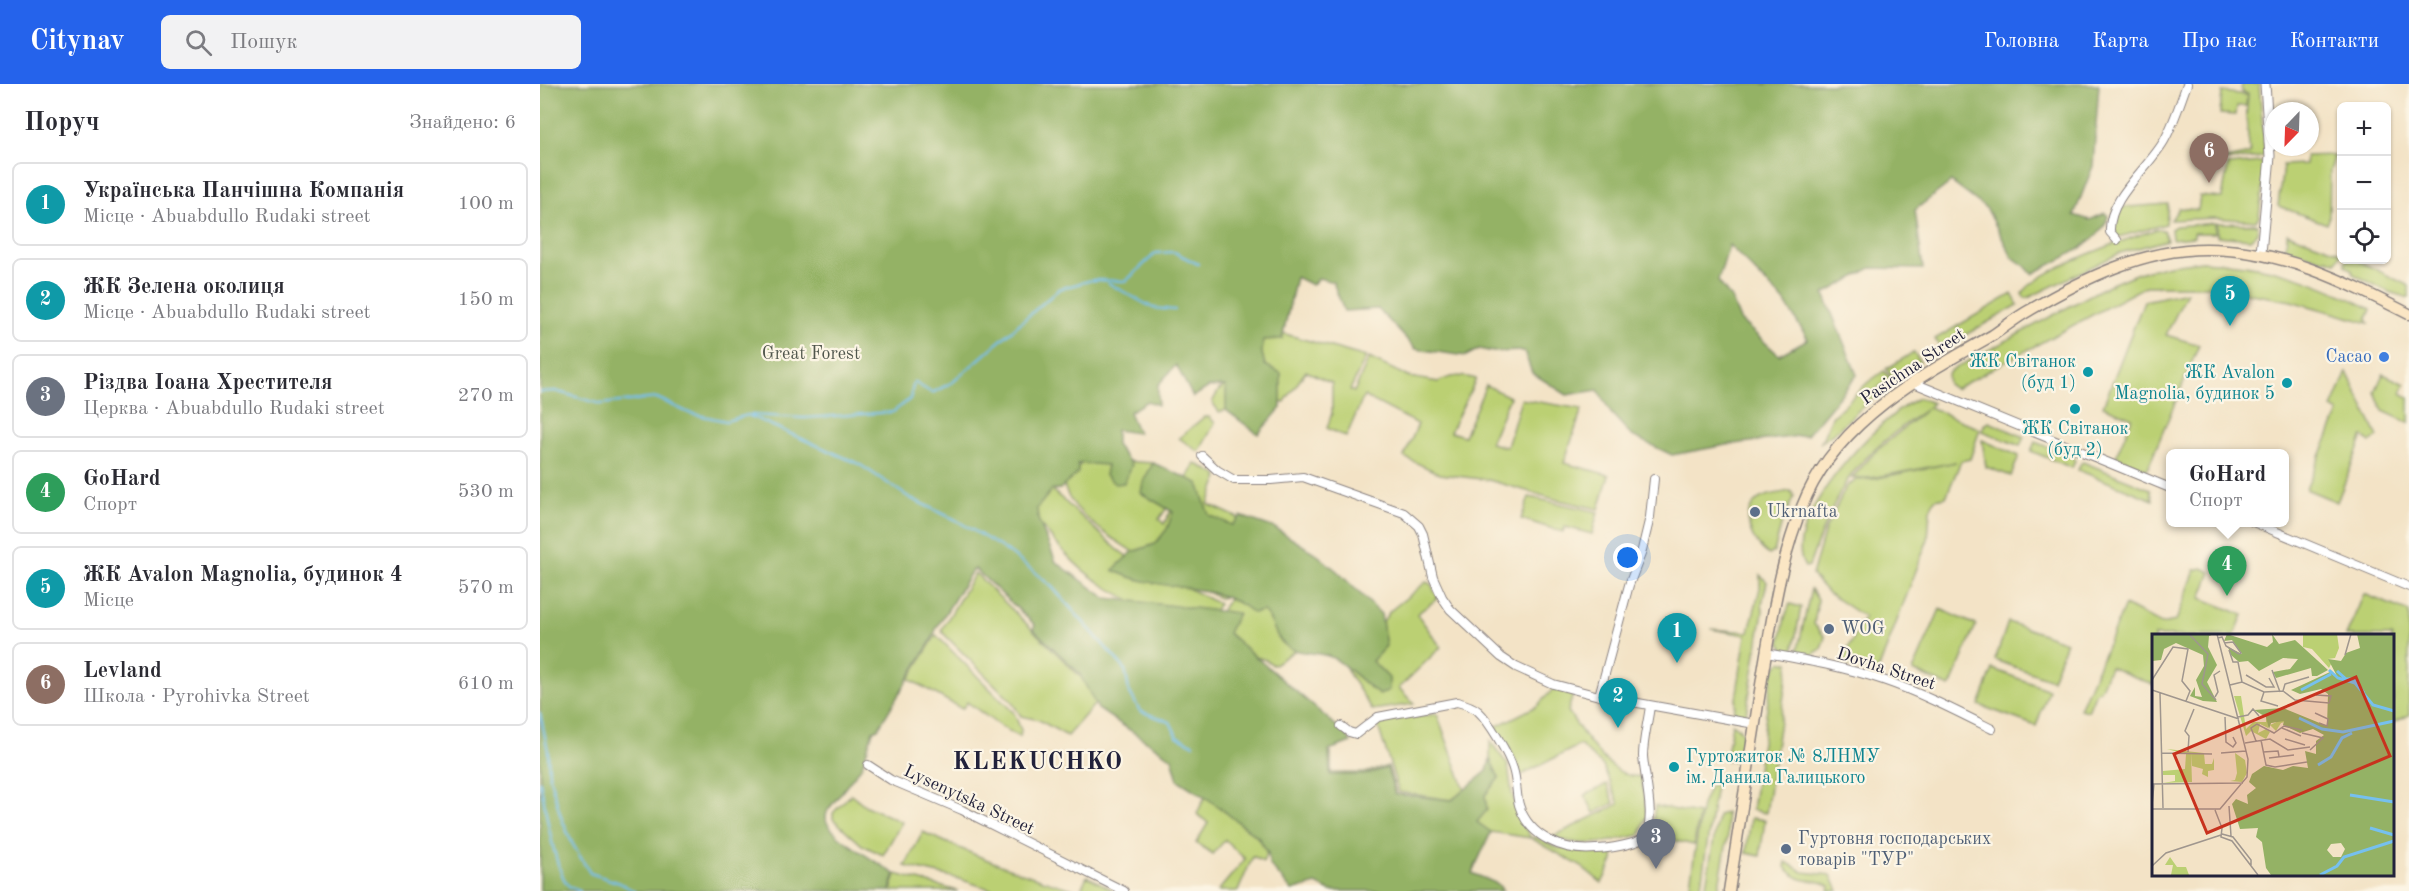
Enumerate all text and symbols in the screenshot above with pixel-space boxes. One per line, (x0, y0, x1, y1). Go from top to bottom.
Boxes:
search box (161, 15, 581, 69)
icon: search (182, 26, 215, 59)
text: Citynav (30, 28, 125, 56)
text: Пошук (230, 31, 298, 53)
text: Головна (1984, 31, 2059, 52)
text: Карта (2092, 31, 2149, 52)
text: Про нас (2182, 31, 2257, 52)
text: Контакти (2290, 31, 2379, 52)
north arrow (2265, 102, 2319, 156)
map controls (2337, 102, 2391, 264)
button: + (2337, 102, 2391, 156)
text: Поруч (24, 110, 100, 136)
text: Знайдено: 6 (409, 113, 516, 133)
pin: 6 (2190, 134, 2228, 183)
button: − (2337, 156, 2391, 210)
text: Українська Панчішна Компанія (83, 180, 404, 202)
text: 1 (40, 194, 51, 214)
text: 100 m (458, 194, 514, 214)
text: Місце · Abuabdullo Rudaki street (83, 207, 371, 227)
button: locate (2337, 210, 2391, 264)
text: ЖК Зелена околиця (83, 276, 285, 298)
pin: 5 (2210, 276, 2250, 326)
text: 2 (40, 290, 51, 310)
text: 150 m (458, 290, 514, 310)
text: Місце · Abuabdullo Rudaki street (83, 303, 371, 323)
street label: Pasichna Street (1857, 325, 1969, 409)
park label: Great Forest (762, 345, 860, 363)
place label: Cacao (2325, 348, 2372, 366)
marker: Cacao (2377, 350, 2391, 364)
place label: ЖК Світанок (буд 1) (1969, 353, 2076, 392)
place label: ЖК Avalon Magnolia, будинок 5 (2114, 364, 2275, 403)
marker: ЖК Світанок (буд 1) (2081, 365, 2095, 379)
text: Різдва Іоана Хрестителя (83, 372, 333, 394)
marker: ЖК Avalon Magnolia, будинок 5 (2280, 376, 2294, 390)
text: 3 (40, 386, 51, 406)
text: 270 m (458, 386, 514, 406)
text: Церква · Abuabdullo Rudaki street (83, 399, 385, 419)
marker: ЖК Світанок (буд 2) (2068, 402, 2082, 416)
place label: ЖК Світанок (буд 2) (2021, 420, 2129, 459)
popup (2166, 449, 2289, 527)
text: GoHard (2189, 464, 2266, 486)
text: GoHard (83, 468, 161, 490)
text: 4 (40, 482, 51, 502)
text: 530 m (458, 482, 514, 502)
text: Спорт (2189, 491, 2243, 511)
text: Спорт (83, 495, 137, 515)
place label: Ukrnafta (1767, 503, 1838, 521)
marker: Ukrnafta (1748, 505, 1762, 519)
your location (1613, 543, 1642, 572)
pin: 4 (2208, 546, 2246, 596)
text: ЖК Avalon Magnolia, будинок 4 (83, 564, 403, 586)
text: 5 (40, 578, 51, 598)
text: 570 m (458, 578, 514, 598)
text: Місце (83, 591, 134, 611)
pin: 1 (1658, 614, 1696, 663)
place label: WOG (1841, 620, 1885, 638)
marker: WOG (1822, 622, 1836, 636)
inset map (2152, 634, 2394, 876)
street label: Dovha Street (1834, 644, 1938, 694)
text: Levland (83, 660, 162, 682)
text: 6 (40, 674, 51, 694)
text: 610 m (458, 674, 514, 694)
pin: 2 (1598, 678, 1638, 728)
text: Школа · Pyrohivka Street (83, 687, 310, 707)
place label: Гуртожиток № 8ЛНМУ ім. Данила Галицького (1686, 748, 1880, 787)
district label: KLEKUCHKO (952, 751, 1124, 775)
marker: Гуртожиток № 8ЛНМУ ім. Данила Галицького (1667, 760, 1681, 774)
street label: Lysenytska Street (901, 762, 1037, 838)
pin: 3 (1636, 820, 1676, 869)
place label: Гуртовня господарських товарів "ТУР" (1798, 830, 1991, 869)
marker: Гуртовня господарських товарів "ТУР" (1779, 842, 1793, 856)

